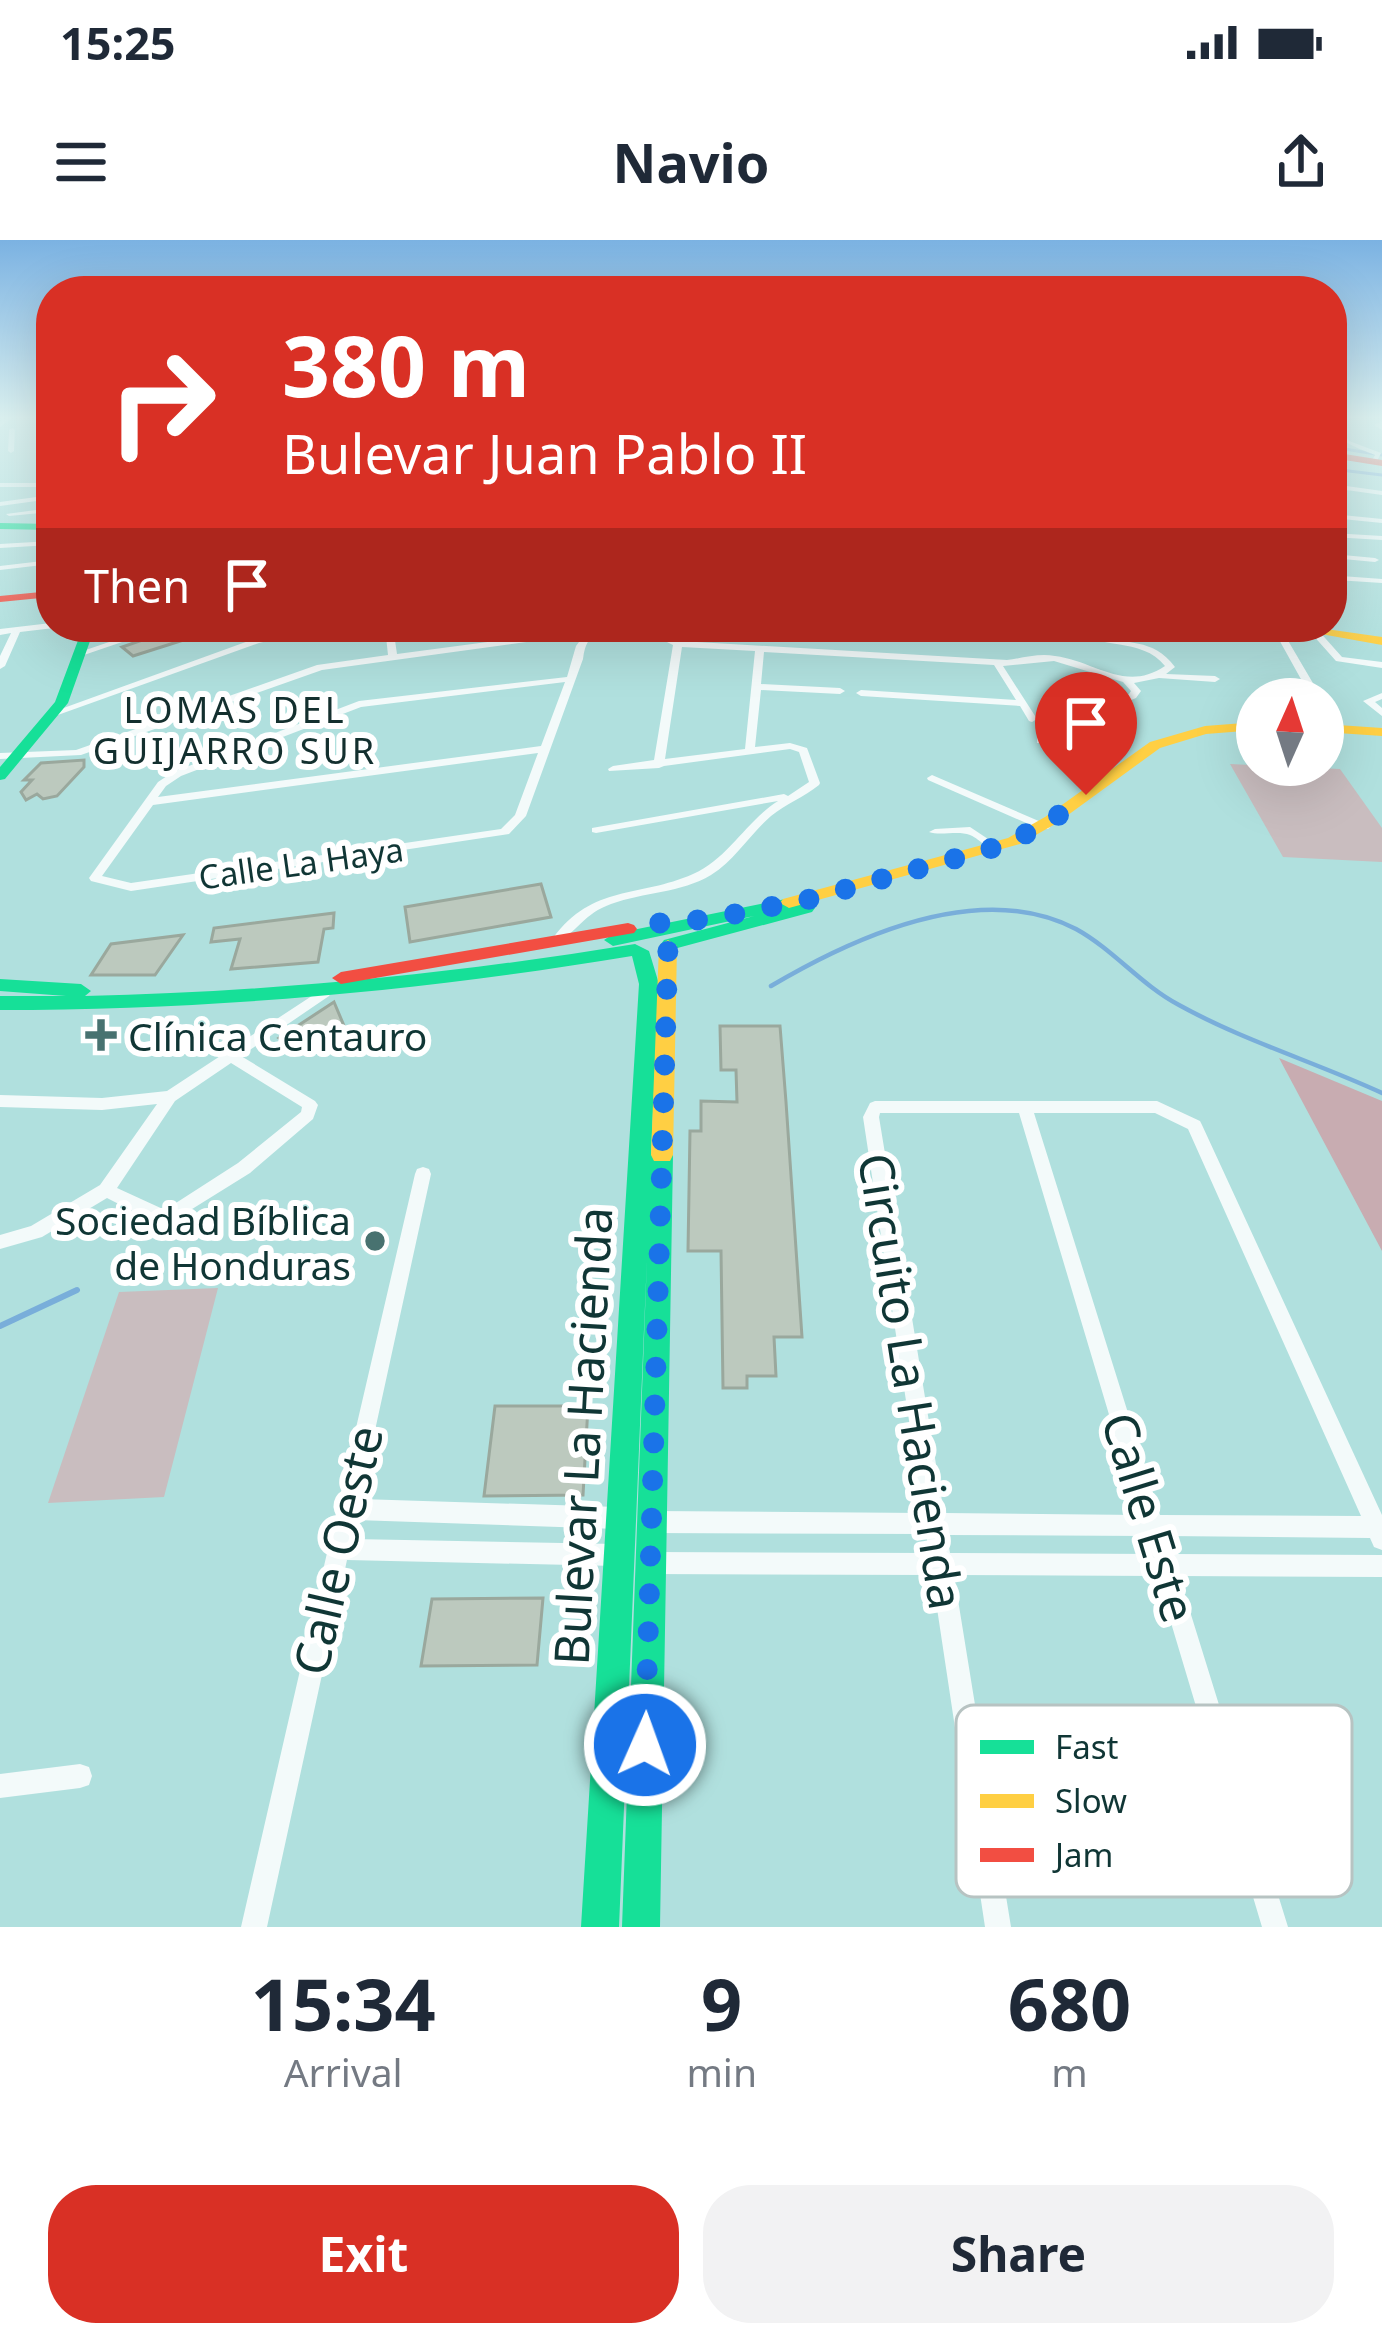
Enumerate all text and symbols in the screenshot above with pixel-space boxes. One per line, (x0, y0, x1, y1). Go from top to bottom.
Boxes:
text: 15:25 (60, 12, 176, 73)
text: Navio (613, 125, 769, 199)
icon: menu (48, 129, 114, 195)
icon: share (1268, 129, 1334, 195)
text: 380 m (282, 307, 530, 422)
icon: right (84, 324, 240, 480)
text: Bulevar Juan Pablo II (282, 416, 807, 490)
icon: arrive (214, 552, 280, 618)
text: Then (84, 555, 190, 616)
pin (1035, 672, 1137, 795)
north arrow (1236, 678, 1344, 786)
map controls (1236, 678, 1344, 786)
district label: LOMAS DEL GUIJARRO SUR (93, 685, 377, 775)
icon: arrive (1053, 690, 1119, 756)
street label: Calle La Haya (196, 826, 406, 900)
place label: Clínica Centauro (128, 1009, 427, 1062)
marker: Clínica Centauro (85, 1019, 117, 1051)
street label: Circuito La Hacienda (844, 1148, 980, 1614)
place label: Sociedad Bíblica de Honduras (55, 1193, 351, 1291)
street label: Bulevar La Hacienda (538, 1205, 626, 1667)
marker: Sociedad Bíblica de Honduras (362, 1228, 388, 1254)
street label: Calle Este (1087, 1404, 1213, 1630)
street label: Calle Oeste (277, 1419, 397, 1681)
position arrow (582, 1682, 708, 1808)
legend (956, 1705, 1352, 1897)
text: Fast (1055, 1724, 1118, 1769)
text: Slow (1055, 1778, 1127, 1823)
text: Jam (1052, 1832, 1113, 1877)
text: 15:34 (251, 1954, 436, 2052)
text: 9 (701, 1954, 742, 2052)
text: 680 (1008, 1954, 1131, 2052)
text: Arrival (284, 2045, 403, 2098)
text: min (686, 2045, 757, 2098)
text: m (1051, 2045, 1088, 2098)
button: Exit (48, 2185, 679, 2323)
button: Share (703, 2185, 1334, 2323)

